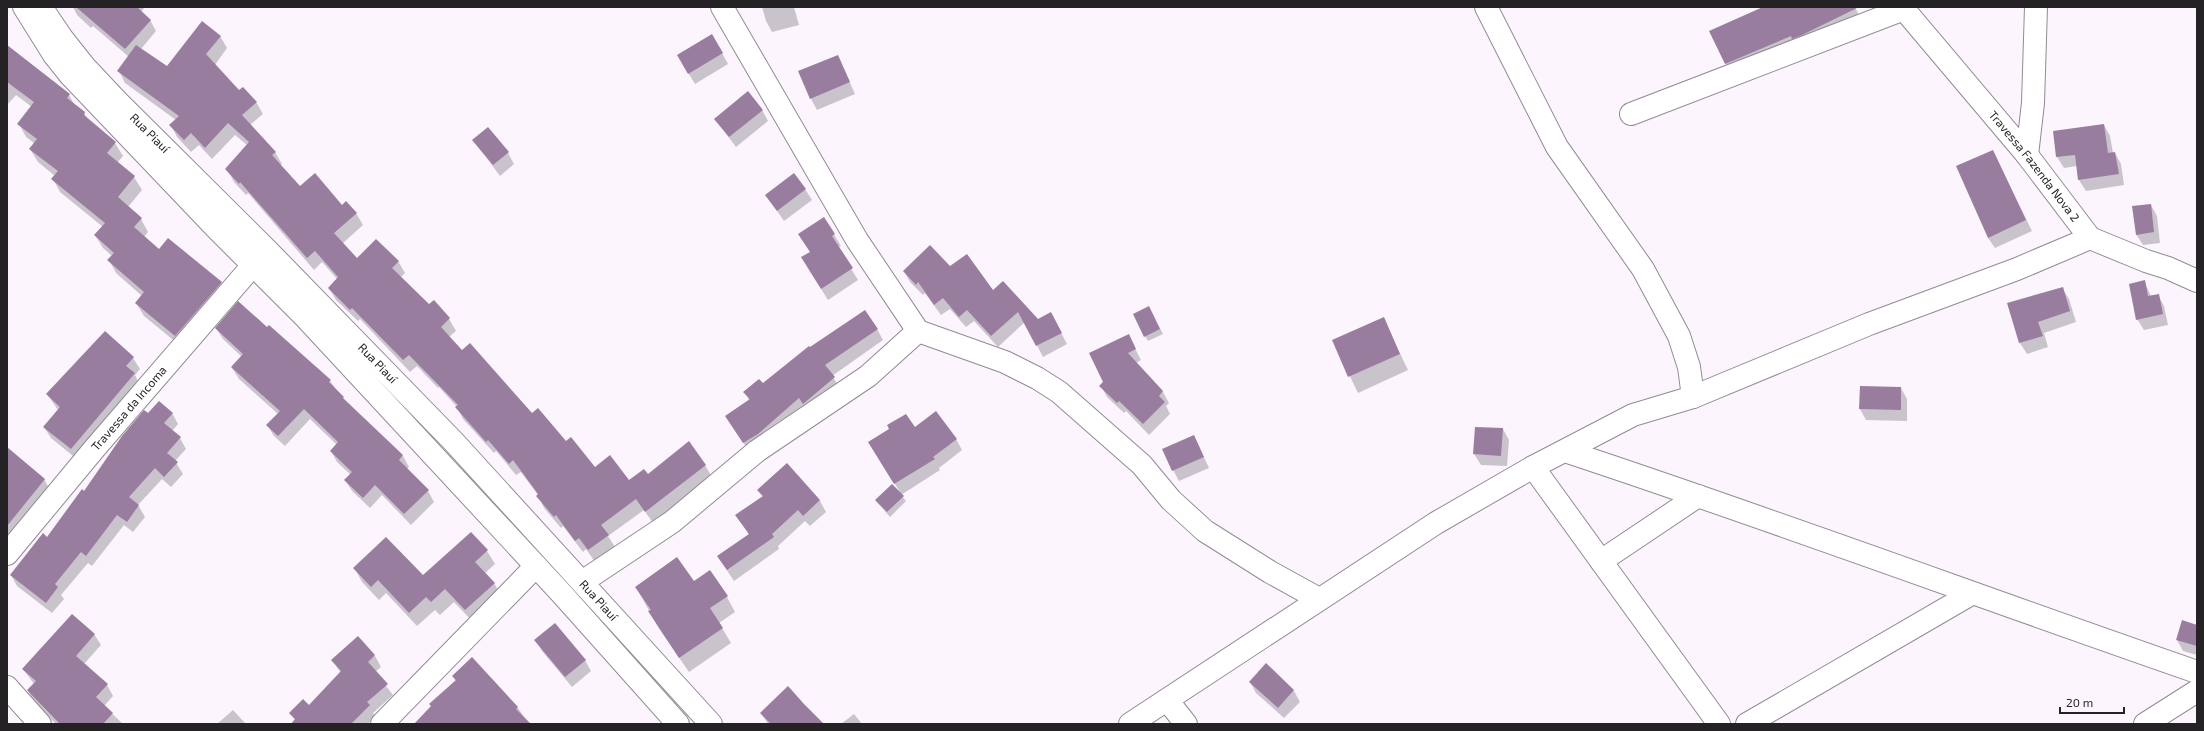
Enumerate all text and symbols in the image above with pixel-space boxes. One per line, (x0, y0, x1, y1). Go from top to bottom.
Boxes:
street label: Travessa Fazenda Nova 2 (1987, 107, 2083, 224)
street label: Rua Piauí (128, 110, 174, 156)
street label: Rua Piauí (356, 340, 401, 386)
street label: Travessa da Incoma (88, 363, 169, 453)
street label: Rua Piauí (577, 577, 622, 624)
scale bar (2060, 689, 2124, 715)
text: 20 m (2066, 695, 2093, 709)

